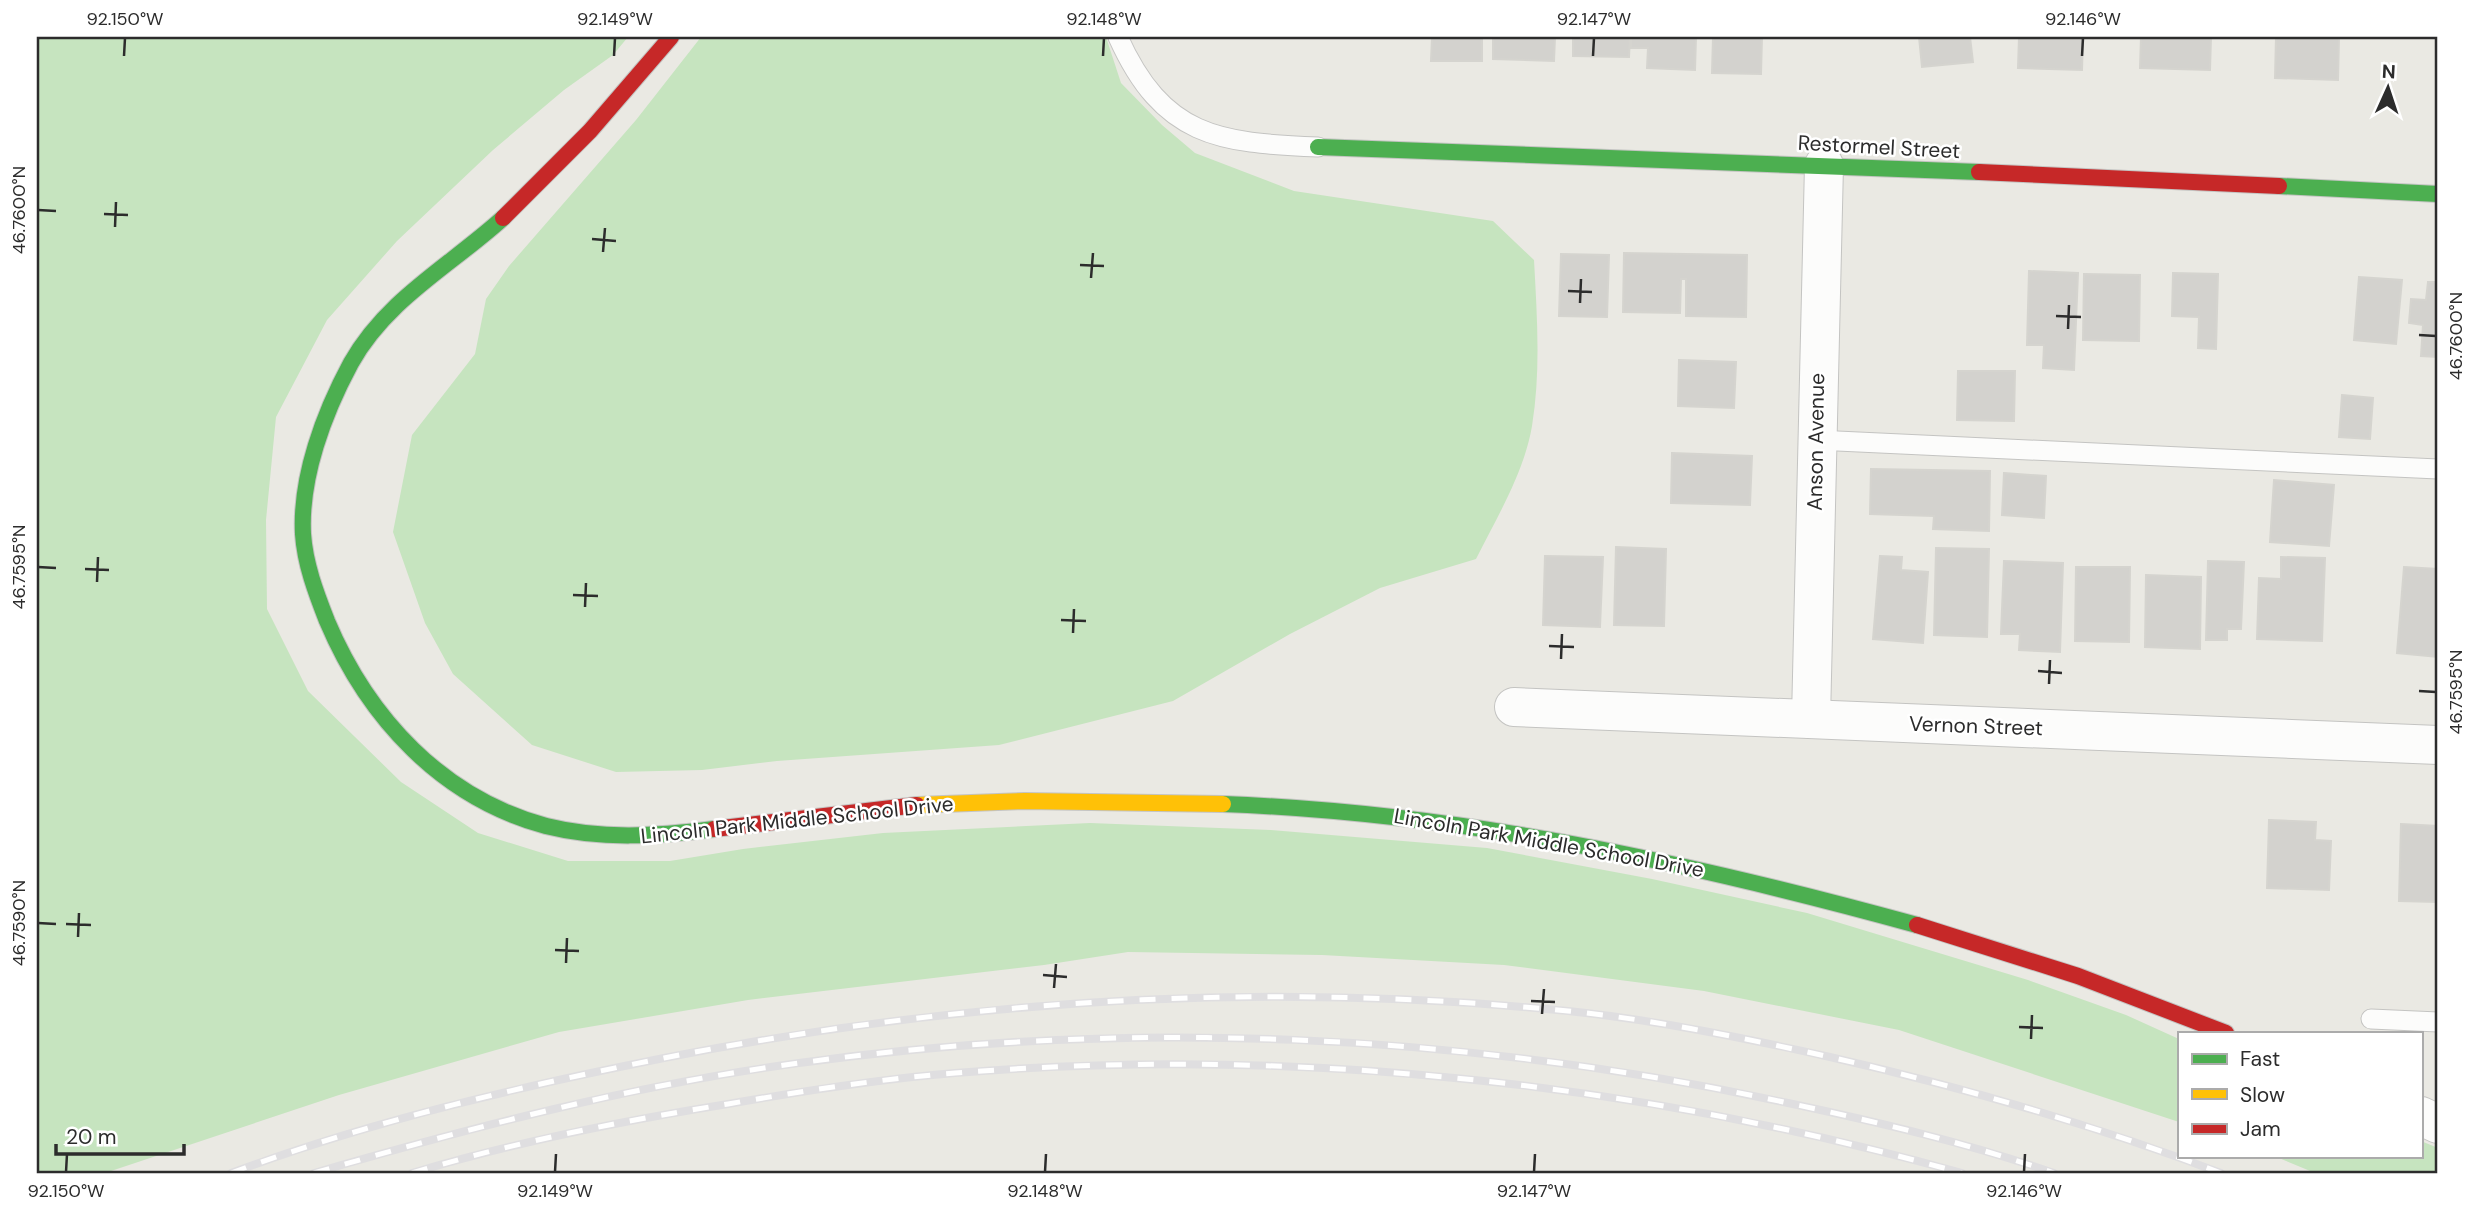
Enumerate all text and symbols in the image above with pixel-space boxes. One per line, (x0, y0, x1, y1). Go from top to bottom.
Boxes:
text: 92.150°W (86, 7, 164, 31)
text: 92.149°W (577, 7, 653, 31)
text: 92.148°W (1066, 7, 1142, 31)
text: 92.147°W (1557, 7, 1631, 31)
text: 92.146°W (2045, 7, 2121, 31)
north arrow (2352, 52, 2422, 122)
text: N (2381, 59, 2396, 84)
street label: Restormel Street (1797, 129, 1961, 165)
text: 46.7600°N (7, 166, 31, 254)
text: 46.7600°N (2444, 292, 2468, 380)
street label: Anson Avenue (1801, 373, 1831, 511)
text: 46.7595°N (7, 525, 31, 610)
text: 46.7595°N (2444, 650, 2468, 735)
street label: Vernon Street (1909, 710, 2043, 742)
street label: Lincoln Park Middle School Drive (639, 790, 955, 850)
street label: Lincoln Park Middle School Drive (1392, 802, 1706, 884)
text: 46.7590°N (7, 880, 31, 966)
legend (2178, 1032, 2422, 1158)
text: Fast (2240, 1045, 2280, 1073)
text: Slow (2240, 1081, 2285, 1109)
scale bar (56, 1112, 184, 1156)
text: Jam (2240, 1115, 2281, 1143)
text: 20 m (66, 1123, 117, 1151)
text: 92.150°W (27, 1179, 105, 1203)
text: 92.149°W (517, 1179, 593, 1203)
text: 92.148°W (1007, 1179, 1083, 1203)
text: 92.147°W (1497, 1179, 1571, 1203)
text: 92.146°W (1986, 1179, 2062, 1203)

